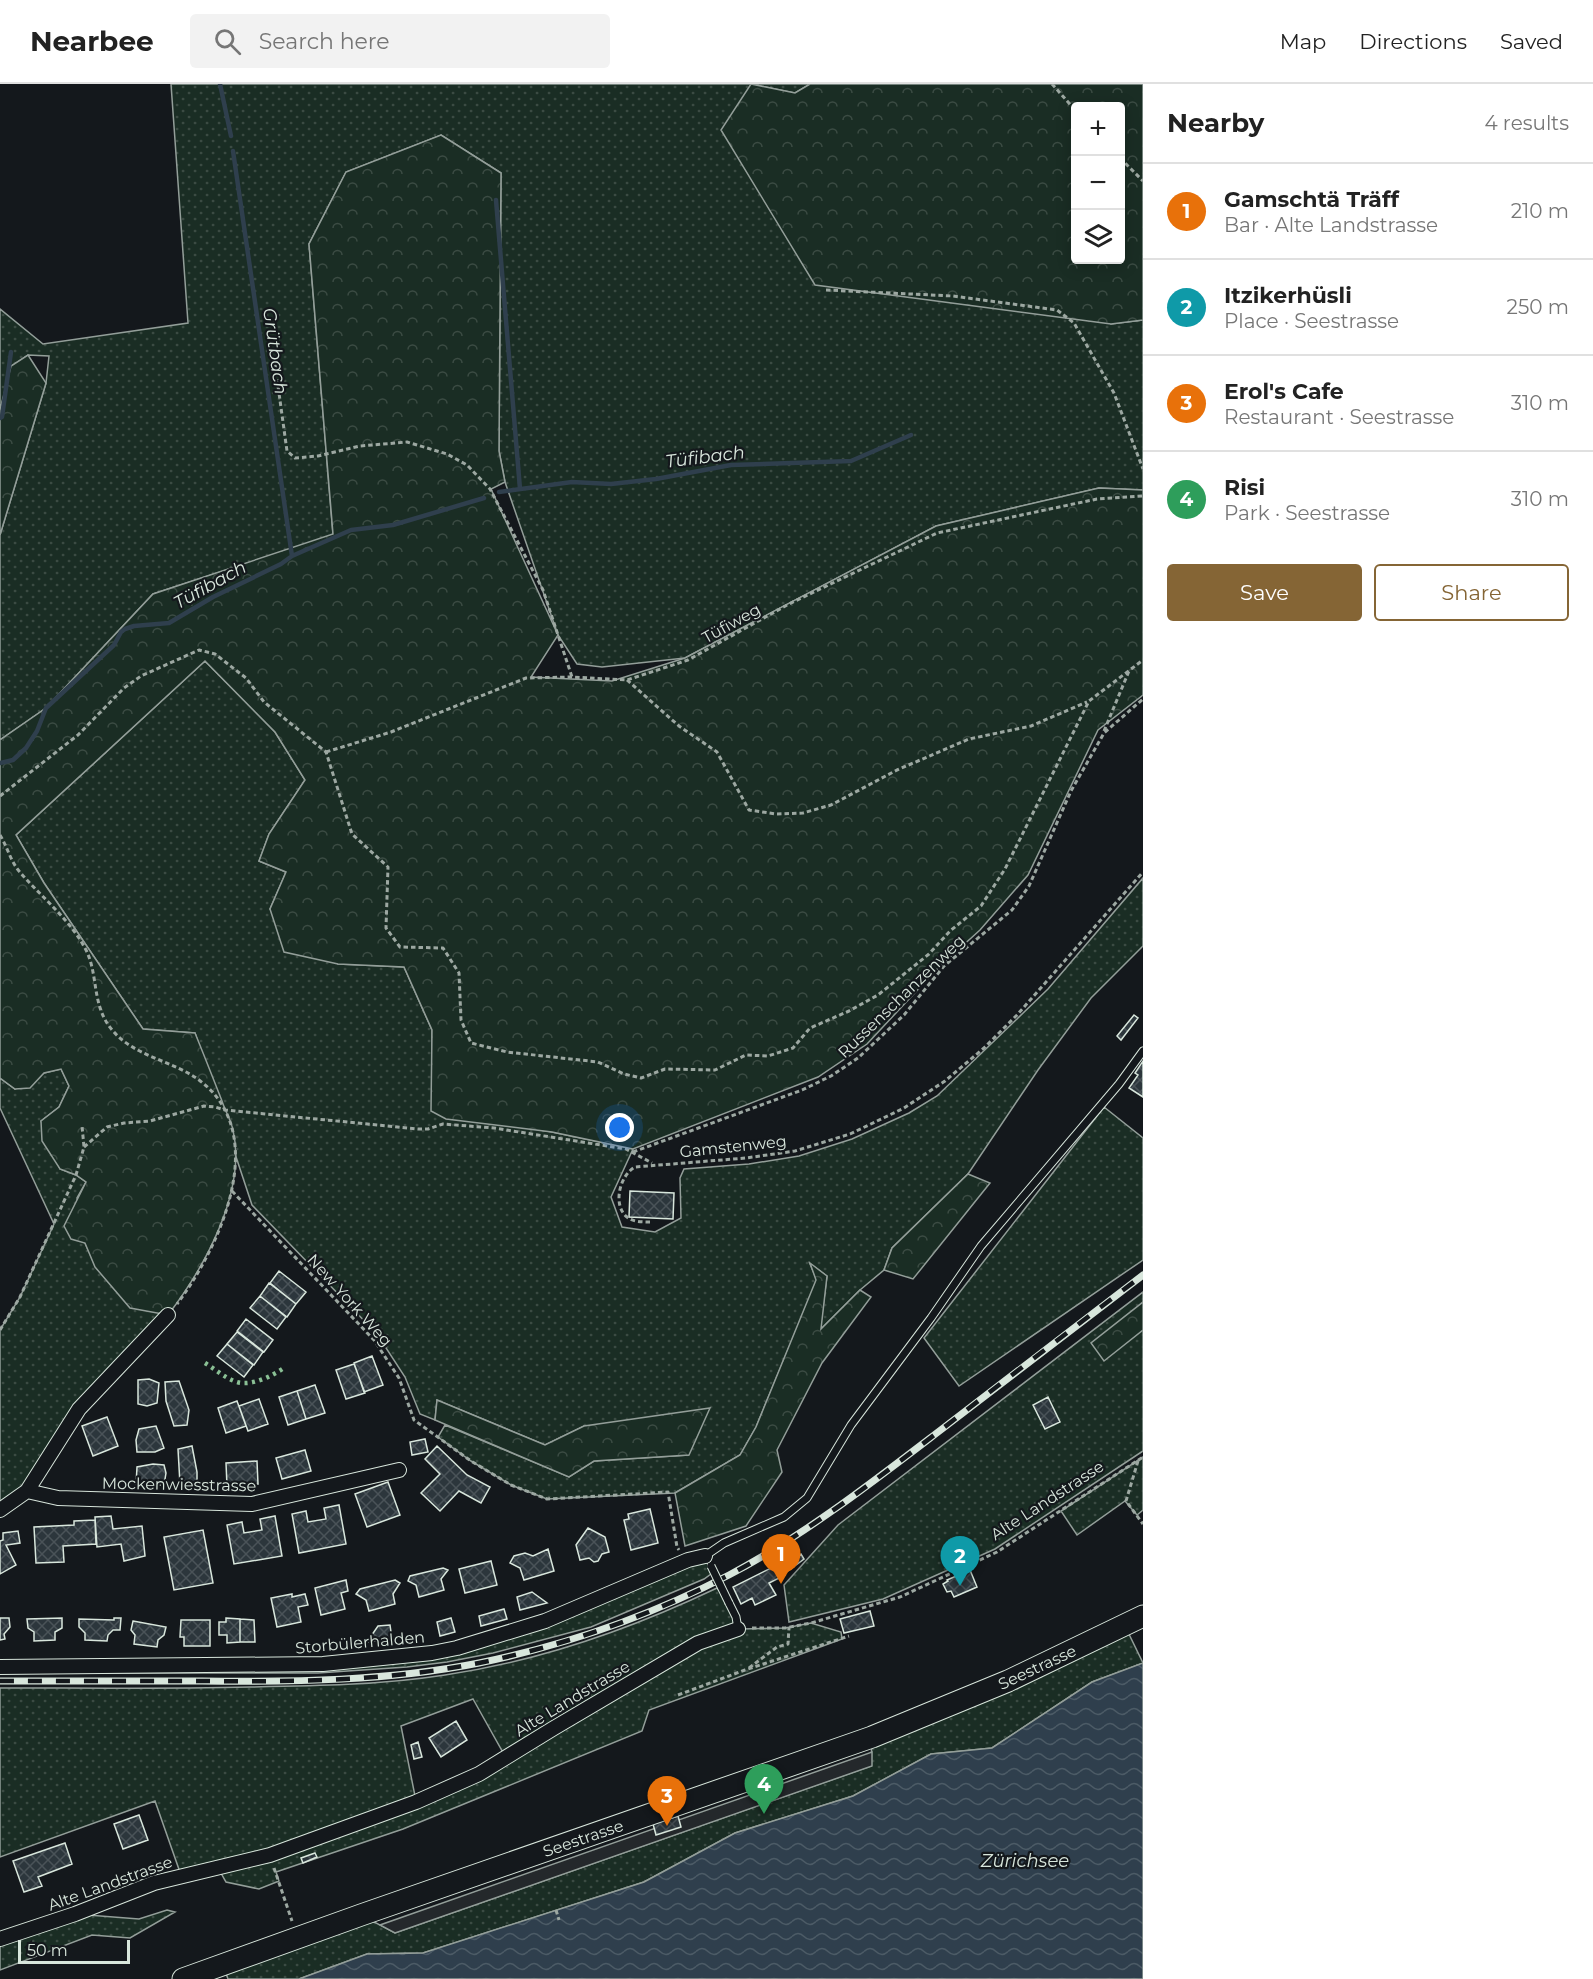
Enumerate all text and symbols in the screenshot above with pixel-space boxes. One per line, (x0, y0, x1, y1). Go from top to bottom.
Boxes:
search box (190, 14, 610, 68)
text: Nearbee (30, 24, 154, 58)
icon: search (211, 25, 244, 58)
text: Search here (259, 28, 390, 55)
text: Map (1280, 29, 1326, 54)
text: Directions (1359, 29, 1467, 54)
text: Saved (1500, 29, 1563, 54)
map controls (1071, 102, 1125, 264)
button: + (1071, 102, 1125, 156)
text: Nearby (1167, 107, 1264, 139)
text: 4 results (1484, 111, 1569, 135)
button: − (1071, 156, 1125, 210)
text: Gamschtä Träff (1224, 186, 1399, 213)
text: 1 (1183, 199, 1190, 223)
text: 210 m (1511, 199, 1569, 223)
button: layers (1071, 210, 1125, 264)
text: Bar · Alte Landstrasse (1224, 213, 1438, 237)
text: Itzikerhüsli (1224, 282, 1352, 309)
text: 2 (1181, 295, 1192, 319)
text: 250 m (1507, 295, 1569, 319)
water label: Grütbach (258, 306, 292, 396)
text: Place · Seestrasse (1224, 309, 1399, 333)
text: Erol's Cafe (1224, 378, 1344, 405)
text: 3 (1181, 391, 1192, 415)
text: 310 m (1511, 391, 1569, 415)
text: Restaurant · Seestrasse (1224, 405, 1454, 429)
water label: Tüfibach (664, 441, 746, 473)
text: Risi (1224, 474, 1265, 501)
text: 4 (1180, 487, 1193, 511)
text: 310 m (1511, 487, 1569, 511)
text: Park · Seestrasse (1224, 501, 1390, 525)
water label: Tüfibach (170, 556, 250, 614)
button: Save (1167, 564, 1362, 621)
button: Share (1374, 564, 1569, 621)
street label: Tüfiweg (699, 600, 764, 647)
street label: Russenschanzenweg (834, 931, 969, 1062)
your location (605, 1113, 634, 1142)
street label: Gamstenweg (679, 1131, 788, 1162)
street label: New York Weg (303, 1250, 396, 1350)
street label: Alte Landstrasse (987, 1457, 1107, 1544)
street label: Mockenwiesstrasse (102, 1474, 256, 1495)
pin: 1 (762, 1534, 800, 1584)
pin: 2 (940, 1536, 980, 1586)
street label: Storbülerhalden (294, 1627, 426, 1658)
street label: Seestrasse (995, 1641, 1079, 1694)
street label: Alte Landstrasse (511, 1657, 633, 1740)
pin: 4 (744, 1764, 783, 1814)
pin: 3 (648, 1776, 686, 1826)
street label: Seestrasse (540, 1816, 626, 1861)
water label: Zürichsee (980, 1850, 1069, 1872)
street label: Alte Landstrasse (45, 1852, 175, 1915)
scale bar (18, 1937, 130, 1964)
text: 50 m (27, 1941, 68, 1960)

